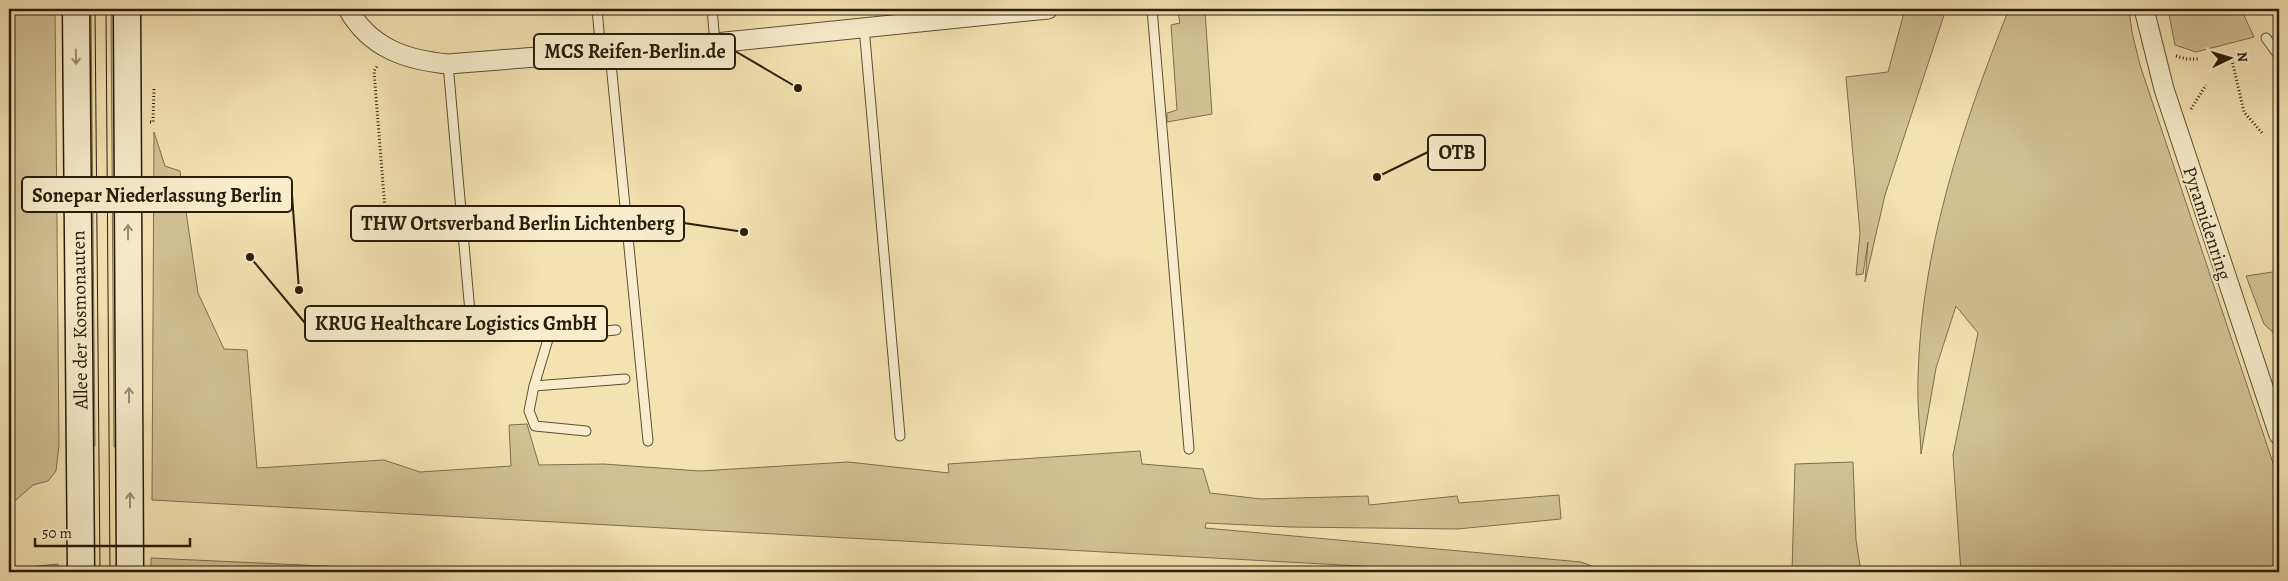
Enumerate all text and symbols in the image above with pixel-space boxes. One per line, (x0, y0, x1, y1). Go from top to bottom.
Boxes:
north arrow (2206, 32, 2256, 82)
callout: MCS Reifen-Berlin.de (534, 34, 735, 69)
text: MCS Reifen-Berlin.de (544, 38, 726, 65)
one-way arrow (71, 49, 81, 65)
text: N (2233, 51, 2252, 63)
callout: OTB (1428, 135, 1485, 170)
text: OTB (1438, 139, 1476, 166)
street label: Pyramidenring (2176, 163, 2238, 284)
callout: Sonepar Niederlassung Berlin (22, 177, 292, 212)
text: Sonepar Niederlassung Berlin (32, 182, 282, 209)
callout: THW Ortsverband Berlin Lichtenberg (351, 206, 684, 241)
text: THW Ortsverband Berlin Lichtenberg (361, 210, 676, 237)
one-way arrow (123, 224, 133, 240)
street label: Allee der Kosmonauten (65, 230, 95, 411)
callout: KRUG Healthcare Logistics GmbH (305, 306, 607, 341)
text: KRUG Healthcare Logistics GmbH (315, 310, 597, 337)
one-way arrow (124, 387, 134, 403)
one-way arrow (125, 492, 135, 508)
scale bar (35, 516, 190, 548)
text: 50 m (42, 523, 72, 543)

